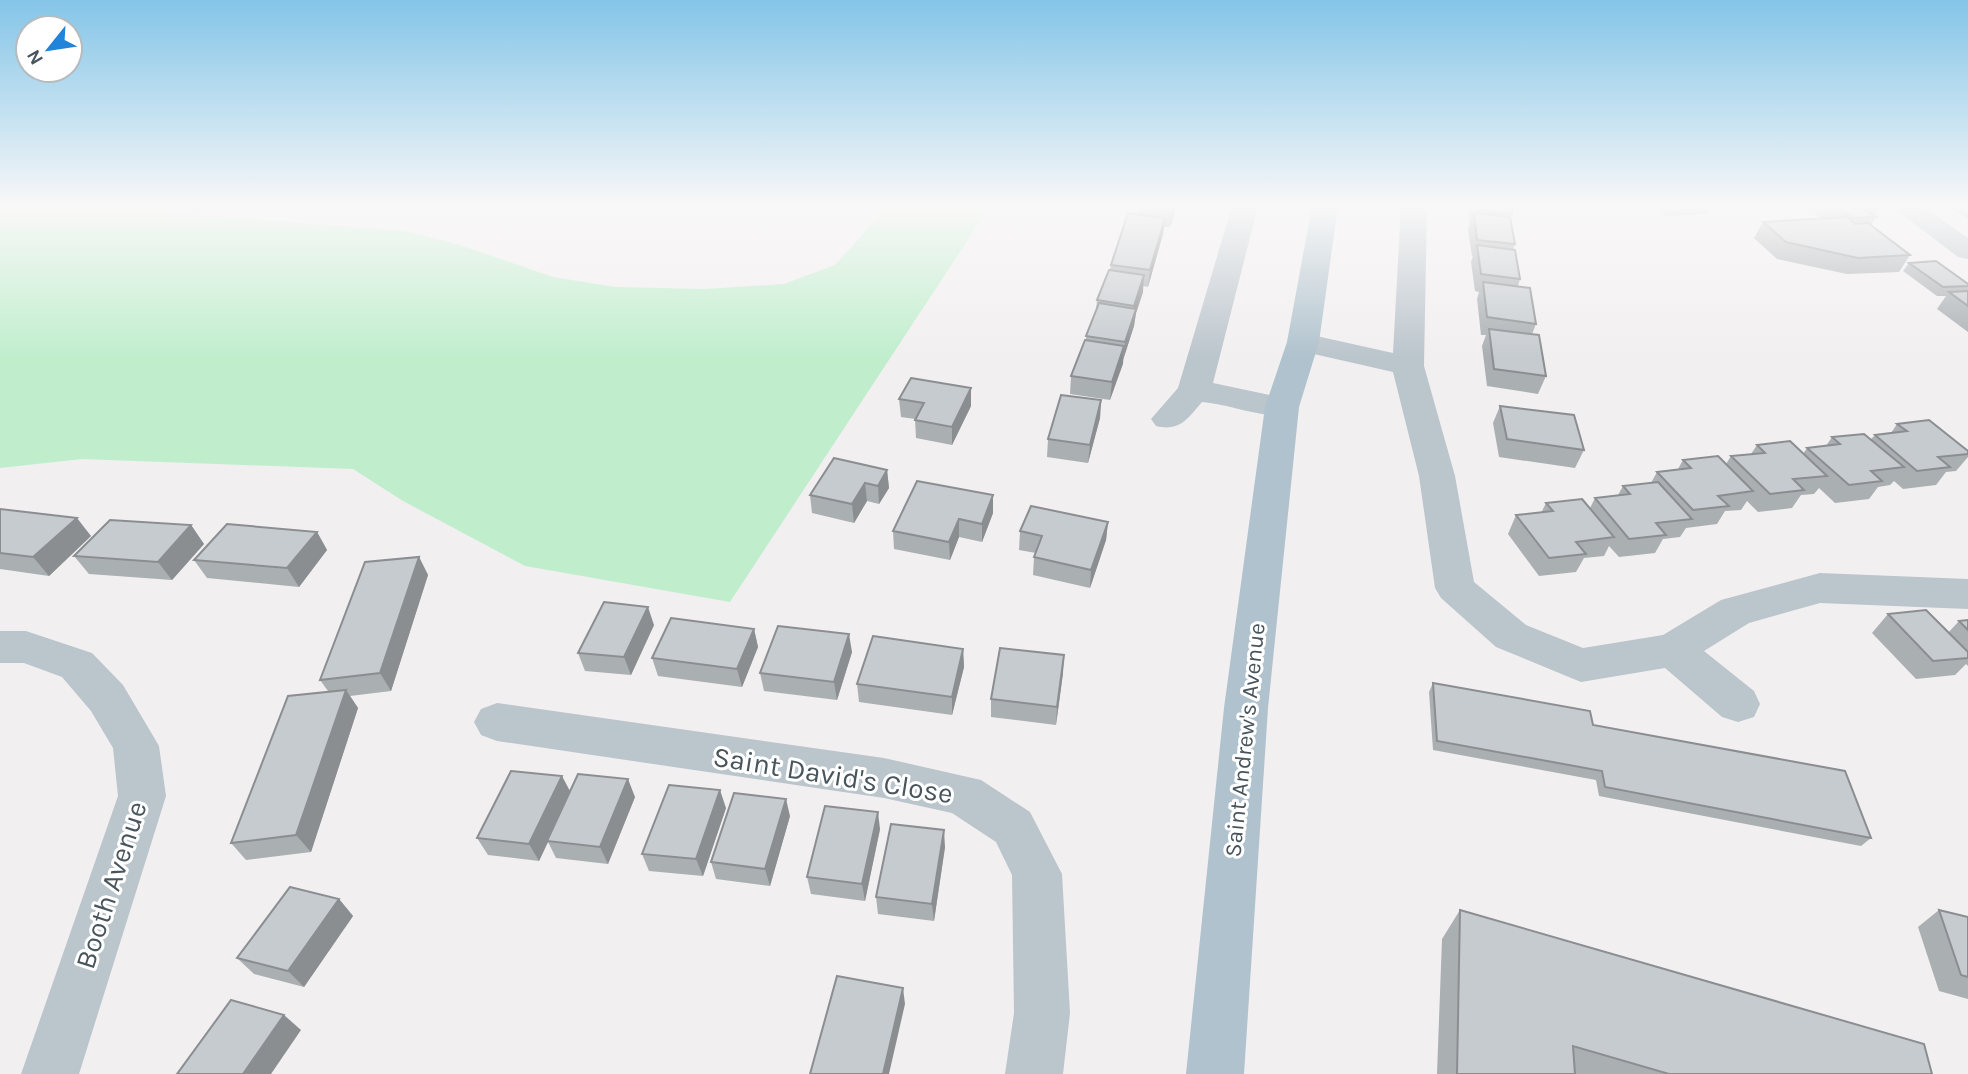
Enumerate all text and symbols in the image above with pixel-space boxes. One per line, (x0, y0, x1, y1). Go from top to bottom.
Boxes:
north arrow (14, 14, 84, 84)
text: N (22, 46, 48, 68)
street label: Saint Andrew's Avenue (1219, 622, 1271, 858)
street label: Saint David's Close (711, 740, 955, 810)
street label: Booth Avenue (68, 797, 154, 973)

